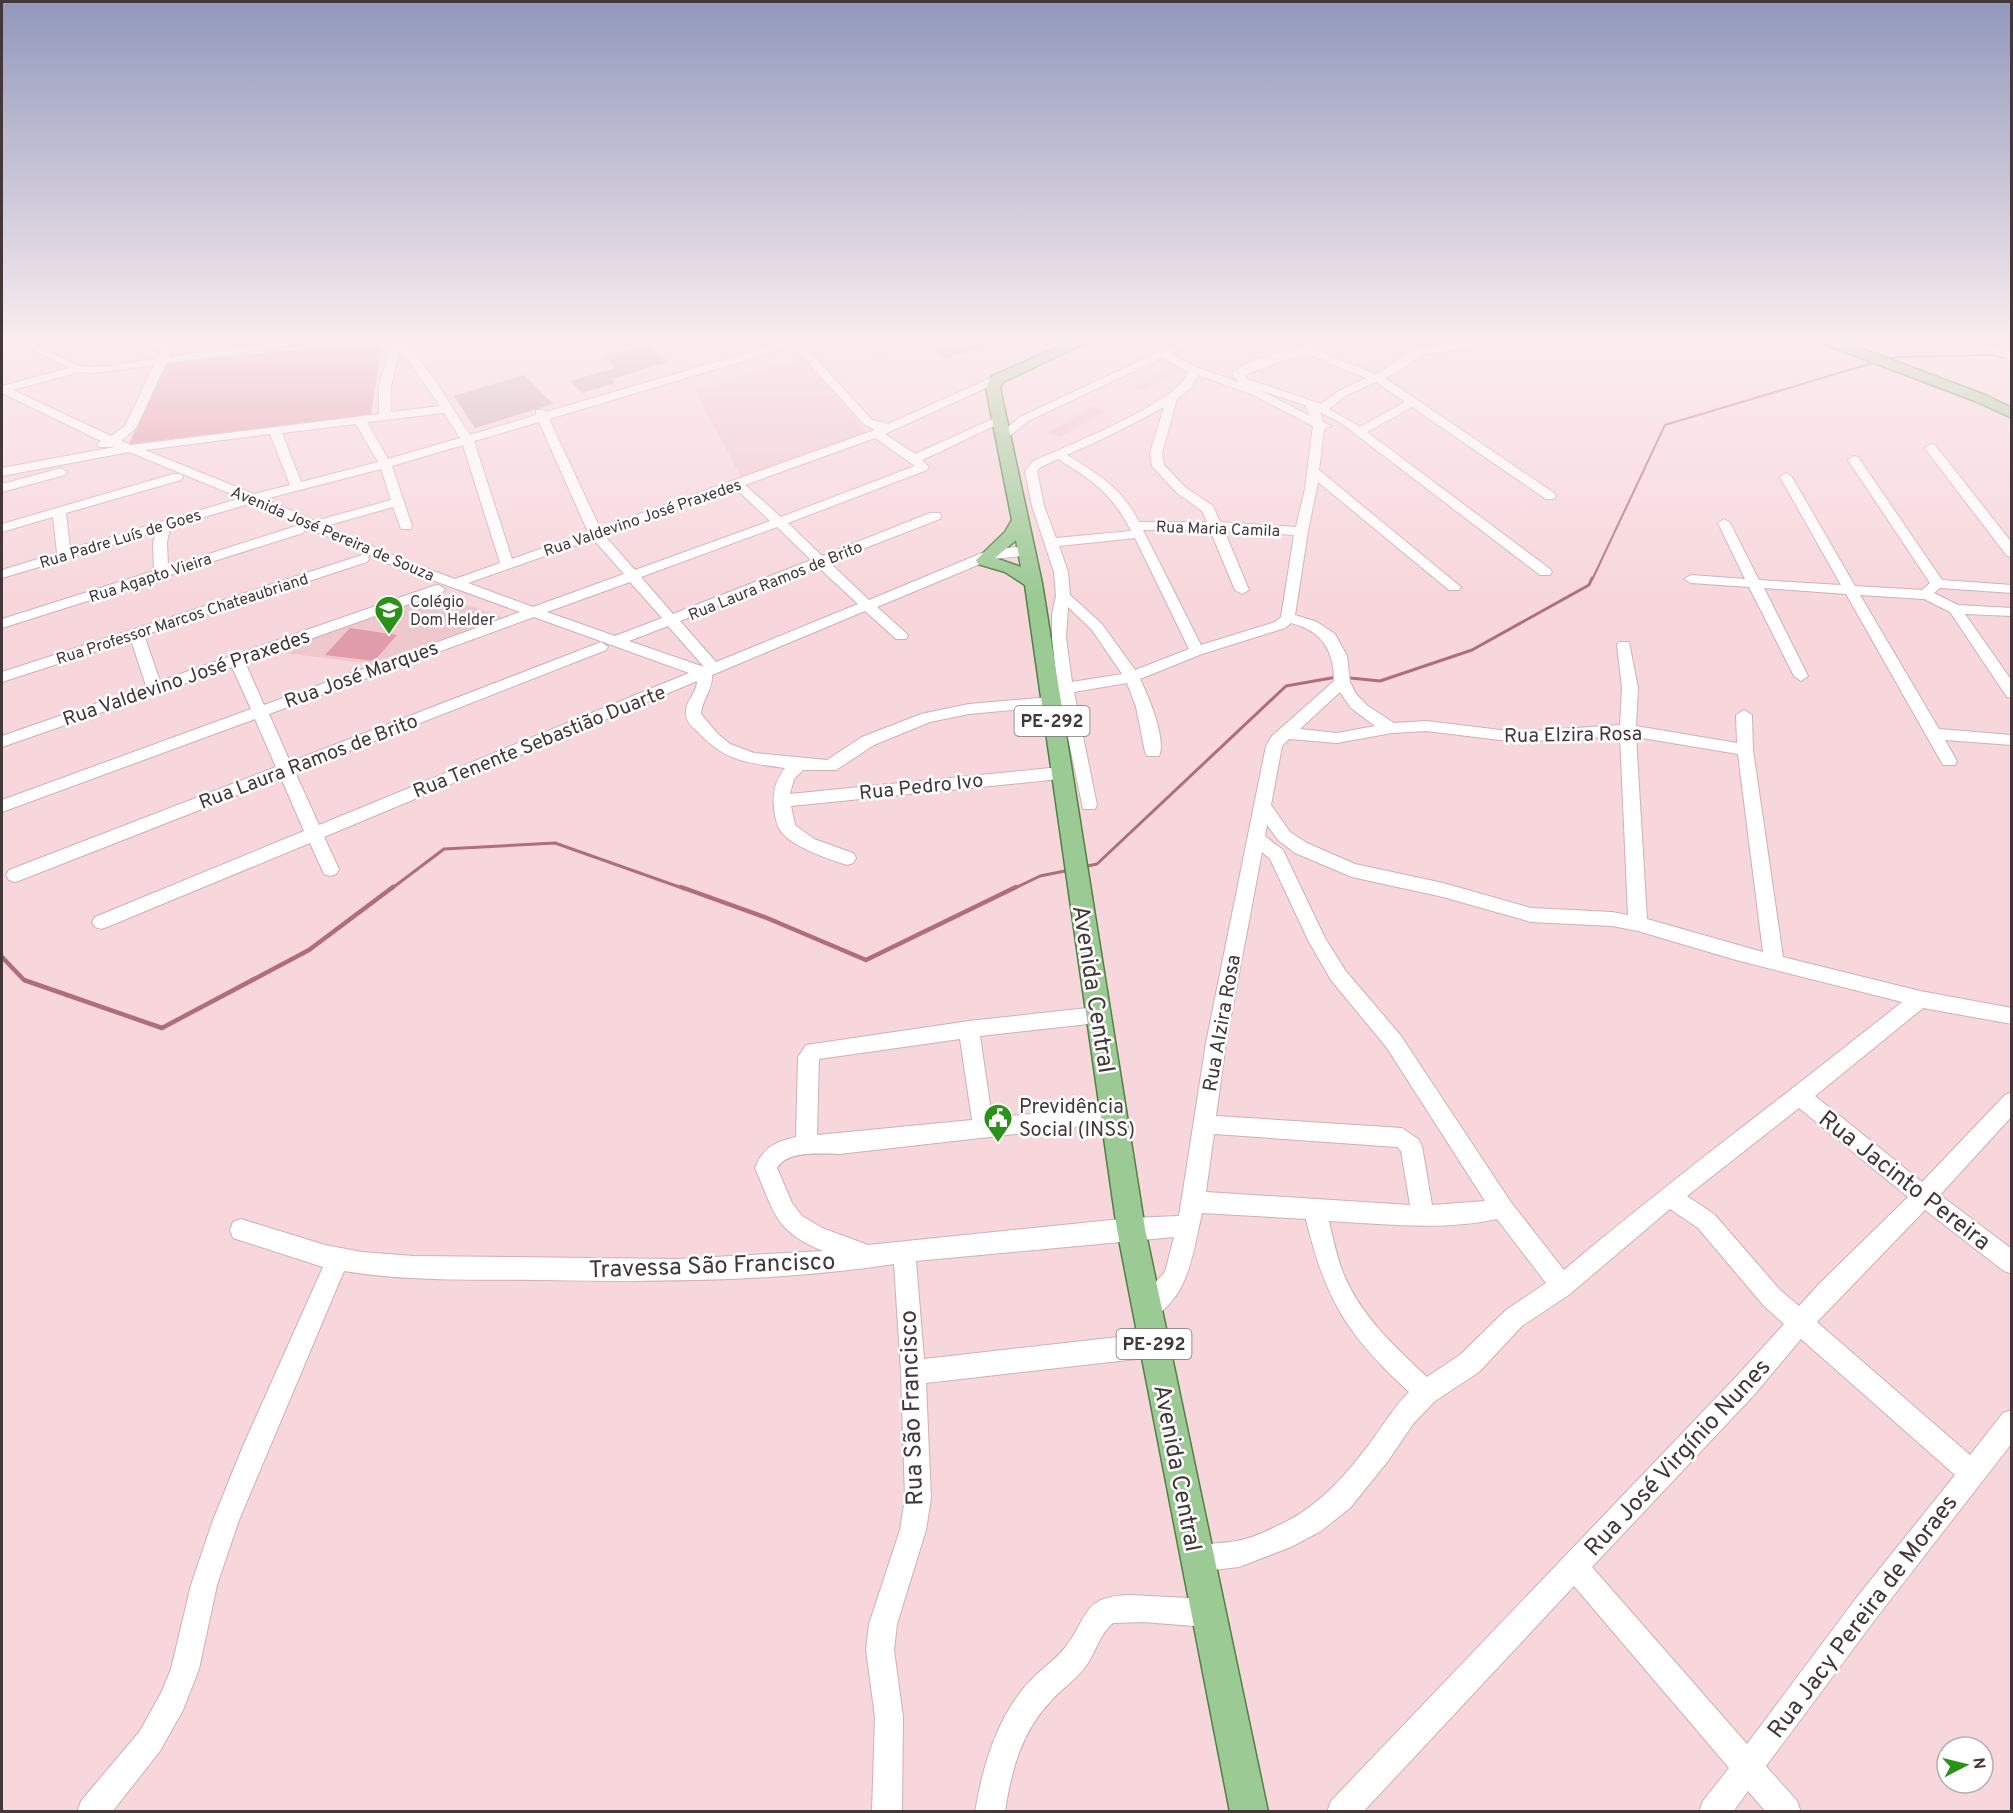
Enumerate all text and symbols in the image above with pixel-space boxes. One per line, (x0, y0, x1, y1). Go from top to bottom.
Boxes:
street label: Rua Valdevino José Praxedes (541, 476, 744, 562)
street label: Avenida José Pereira de Souza (228, 483, 437, 587)
street label: Rua Padre Luís de Goes (37, 506, 204, 574)
street label: Rua Maria Camila (1155, 518, 1280, 542)
street label: Rua Laura Ramos de Brito (686, 538, 866, 626)
street label: Rua Agapto Vieira (87, 550, 214, 608)
street label: Rua Professor Marcos Chateaubriand (54, 570, 311, 670)
place label: Colégio Dom Helder (410, 593, 495, 631)
school or university icon: Colégio Dom Helder (373, 594, 405, 636)
street label: Rua Valdevino José Praxedes (60, 624, 314, 733)
street label: Rua José Marques (281, 636, 442, 716)
street label: Rua Tenente Sebastião Duarte (410, 680, 670, 806)
road number: PE-292 (1014, 706, 1090, 736)
street label: Rua Laura Ramos de Brito (195, 709, 422, 817)
street label: Rua Elzira Rosa (1504, 722, 1642, 750)
street label: Rua Pedro Ivo (858, 769, 985, 807)
street label: Avenida Central (1064, 903, 1120, 1075)
street label: Rua Alzira Rosa (1198, 953, 1248, 1094)
place label: Previdência Social (INSS) (1019, 1095, 1135, 1144)
public building icon: Previdência Social (INSS) (982, 1102, 1014, 1144)
street label: Rua Jacinto Pereira (1812, 1105, 1996, 1258)
street label: Travessa São Francisco (588, 1248, 836, 1286)
street label: Rua São Francisco (895, 1310, 931, 1506)
road number: PE-292 (1116, 1329, 1192, 1359)
street label: Rua José Virgínio Nunes (1579, 1353, 1778, 1564)
street label: Avenida Central (1145, 1382, 1207, 1554)
street label: Rua Jacy Pereira de Moraes (1762, 1489, 1965, 1745)
north arrow (1935, 1735, 1995, 1795)
text: N (1967, 1756, 1989, 1770)

